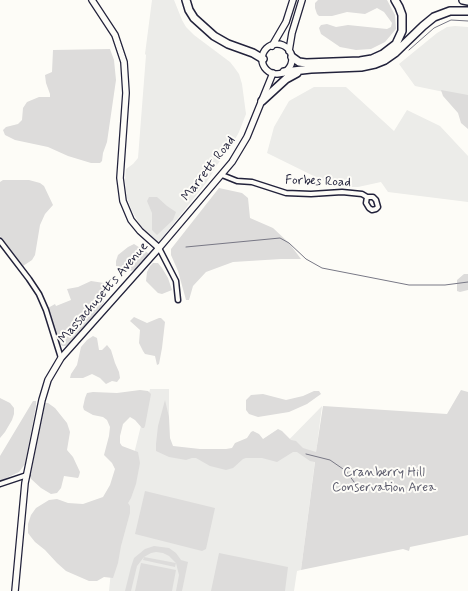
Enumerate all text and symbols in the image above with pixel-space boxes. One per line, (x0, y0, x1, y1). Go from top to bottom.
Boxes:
street label: Marrett Road (179, 133, 239, 205)
street label: Forbes Road (285, 173, 351, 191)
street label: Massachusetts Avenue (56, 239, 152, 347)
park label: Cranberry Hill Conservation Area (332, 465, 436, 496)

